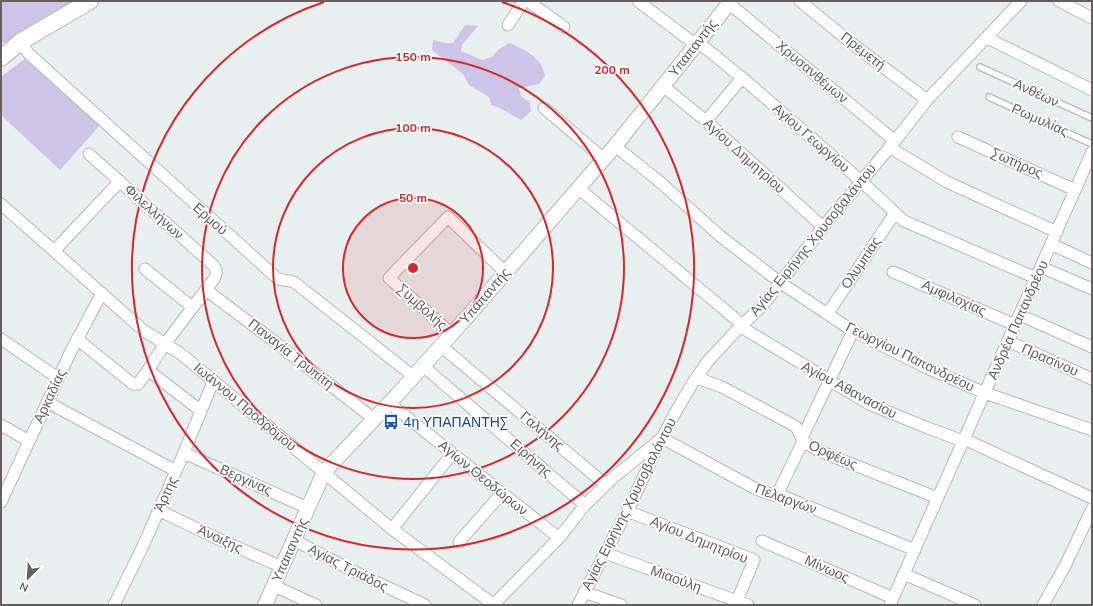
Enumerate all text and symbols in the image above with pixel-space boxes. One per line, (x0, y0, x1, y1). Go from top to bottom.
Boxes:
street label: Υπαπαντής (664, 15, 722, 81)
street label: Πρεμετή (837, 28, 889, 74)
street label: Χρυσανθέμων (772, 36, 852, 108)
text: 150 m (395, 49, 431, 65)
text: 200 m (594, 62, 630, 78)
street label: Ανθέων (1010, 74, 1062, 112)
street label: Αγίου Γεωργίου (768, 99, 854, 177)
street label: Ρωμυλίας (1008, 99, 1072, 141)
street label: Αγίου Δημητρίου (699, 114, 789, 198)
text: 100 m (395, 120, 431, 136)
street label: Σωτήρος (988, 143, 1046, 183)
street label: Αγίας Ειρήνης Χρυσοβαλάντου (745, 160, 881, 320)
street label: Φιλελλήνων (120, 180, 188, 244)
text: 50 m (399, 190, 427, 206)
street label: Ερμού (189, 198, 231, 240)
street label: Ολυμπίας (837, 233, 886, 293)
street label: Ανδρέα Παπανδρέου (983, 257, 1053, 383)
centre of rings (406, 261, 420, 275)
street label: Υπαπαντής (455, 264, 515, 328)
street label: Αμφιλοχίας (919, 275, 990, 321)
street label: Συμβολής (393, 280, 451, 335)
street label: Παναγία Τρυπίτη (244, 315, 338, 393)
street label: Γεωργίου Παπανδρέου (842, 318, 978, 396)
street label: Πρασίνου (1019, 339, 1081, 381)
street label: Αγίου Αθανασίου (798, 357, 900, 423)
street label: Ιωάννου Προδρόμου (190, 358, 300, 456)
street label: Αρκαδίας (29, 365, 71, 426)
street label: Γαλήνης (516, 407, 568, 455)
bus stop icon: 4η ΥΠΑΠΑΝΤΗΣ (382, 413, 400, 431)
place label: 4η ΥΠΑΠΑΝΤΗΣ (403, 413, 508, 432)
street label: Αγίας Ειρήνης Χρυσοβαλάντου (577, 415, 681, 593)
street label: Ειρήνης (506, 435, 556, 482)
street label: Αγίων Θεοδώρων (434, 436, 532, 520)
street label: Ορφέως (805, 436, 861, 474)
street label: Βεργίνας (217, 460, 275, 500)
street label: Άρτης (150, 473, 183, 515)
street label: Πελαργών (753, 479, 819, 519)
street label: Αγίου Δημητρίου (647, 512, 751, 568)
street label: Υπαπαντής (267, 514, 313, 585)
street label: Άνοιξης (194, 520, 246, 558)
street label: Αγίας Τριάδος (305, 540, 392, 596)
street label: Μίνωος (802, 551, 853, 587)
north arrow (8, 558, 48, 598)
street label: Μιαούλη (648, 561, 704, 597)
text: N (17, 578, 31, 595)

